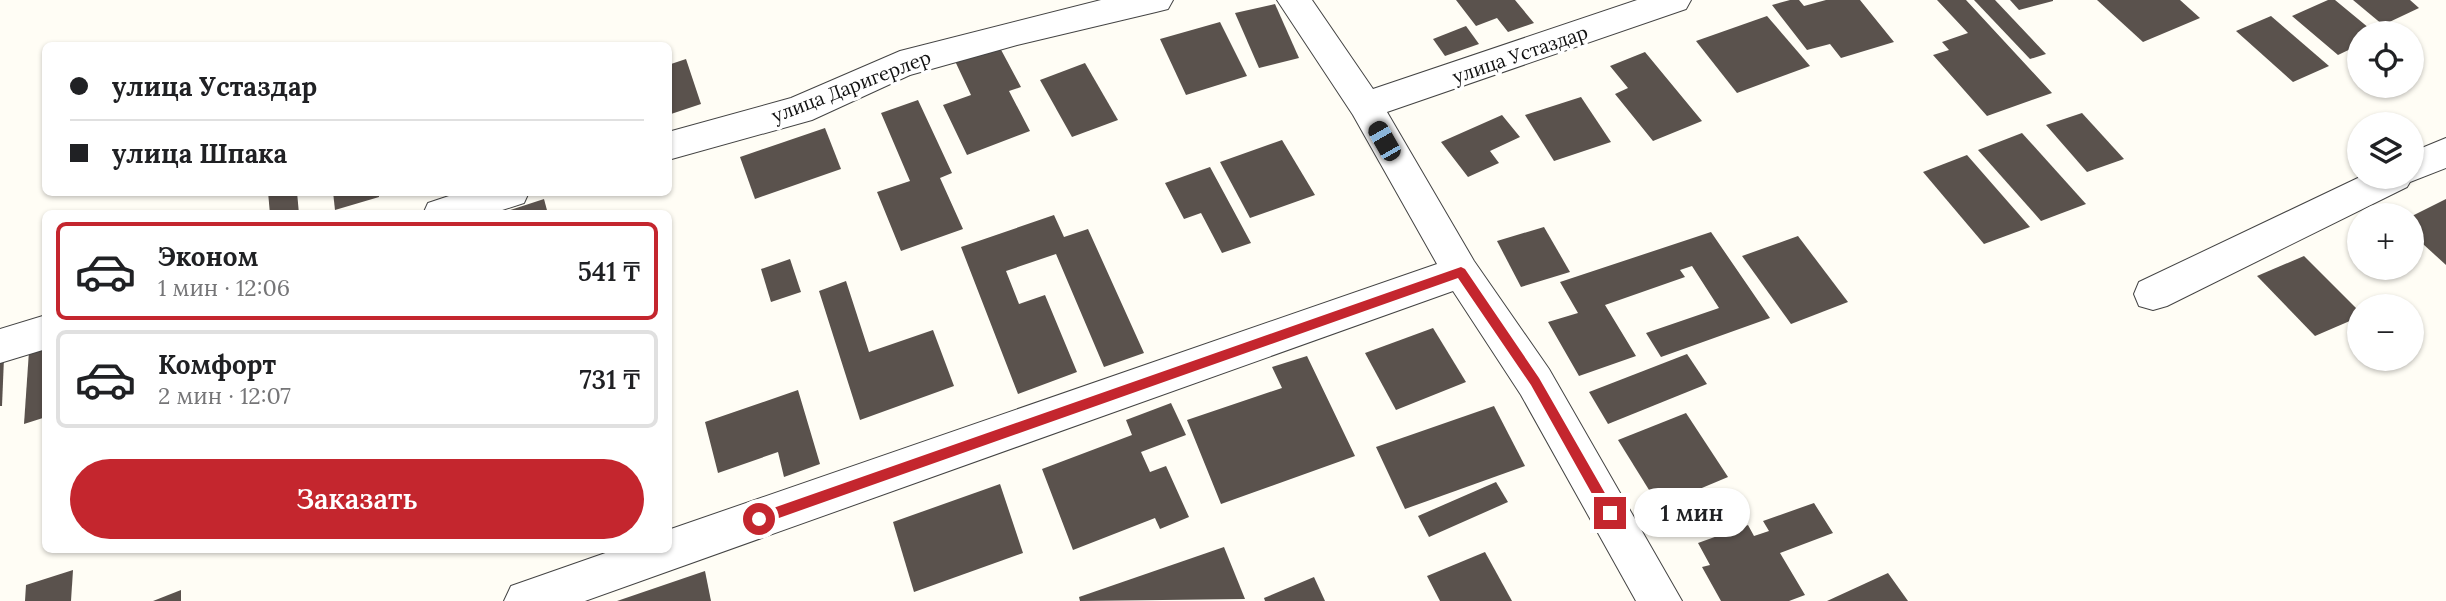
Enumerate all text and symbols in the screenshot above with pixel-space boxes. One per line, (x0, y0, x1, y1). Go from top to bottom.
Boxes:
street label: улица Устаздар (1449, 20, 1591, 88)
map controls (2347, 21, 2424, 371)
button: locate (2347, 21, 2424, 98)
street label: улица Даригерлер (768, 45, 934, 127)
text: улица Устаздар (112, 70, 317, 103)
button: layers (2347, 112, 2424, 189)
car (1365, 118, 1404, 164)
text: улица Шпака (112, 137, 287, 170)
button: + (2347, 203, 2424, 280)
icon: car (74, 240, 137, 303)
text: Эконом (158, 240, 258, 273)
text: 541 ₸ (578, 255, 640, 288)
text: 1 мин · 12:06 (158, 273, 290, 302)
button: − (2347, 294, 2424, 371)
icon: car (74, 348, 137, 411)
text: Комфорт (158, 348, 276, 381)
text: 731 ₸ (579, 363, 640, 396)
text: 2 мин · 12:07 (158, 381, 291, 410)
button: Заказать (70, 459, 644, 539)
callout: 1 мин (1634, 489, 1750, 538)
route end (1594, 497, 1626, 529)
text: 1 мин (1661, 498, 1723, 527)
route start (743, 503, 775, 535)

